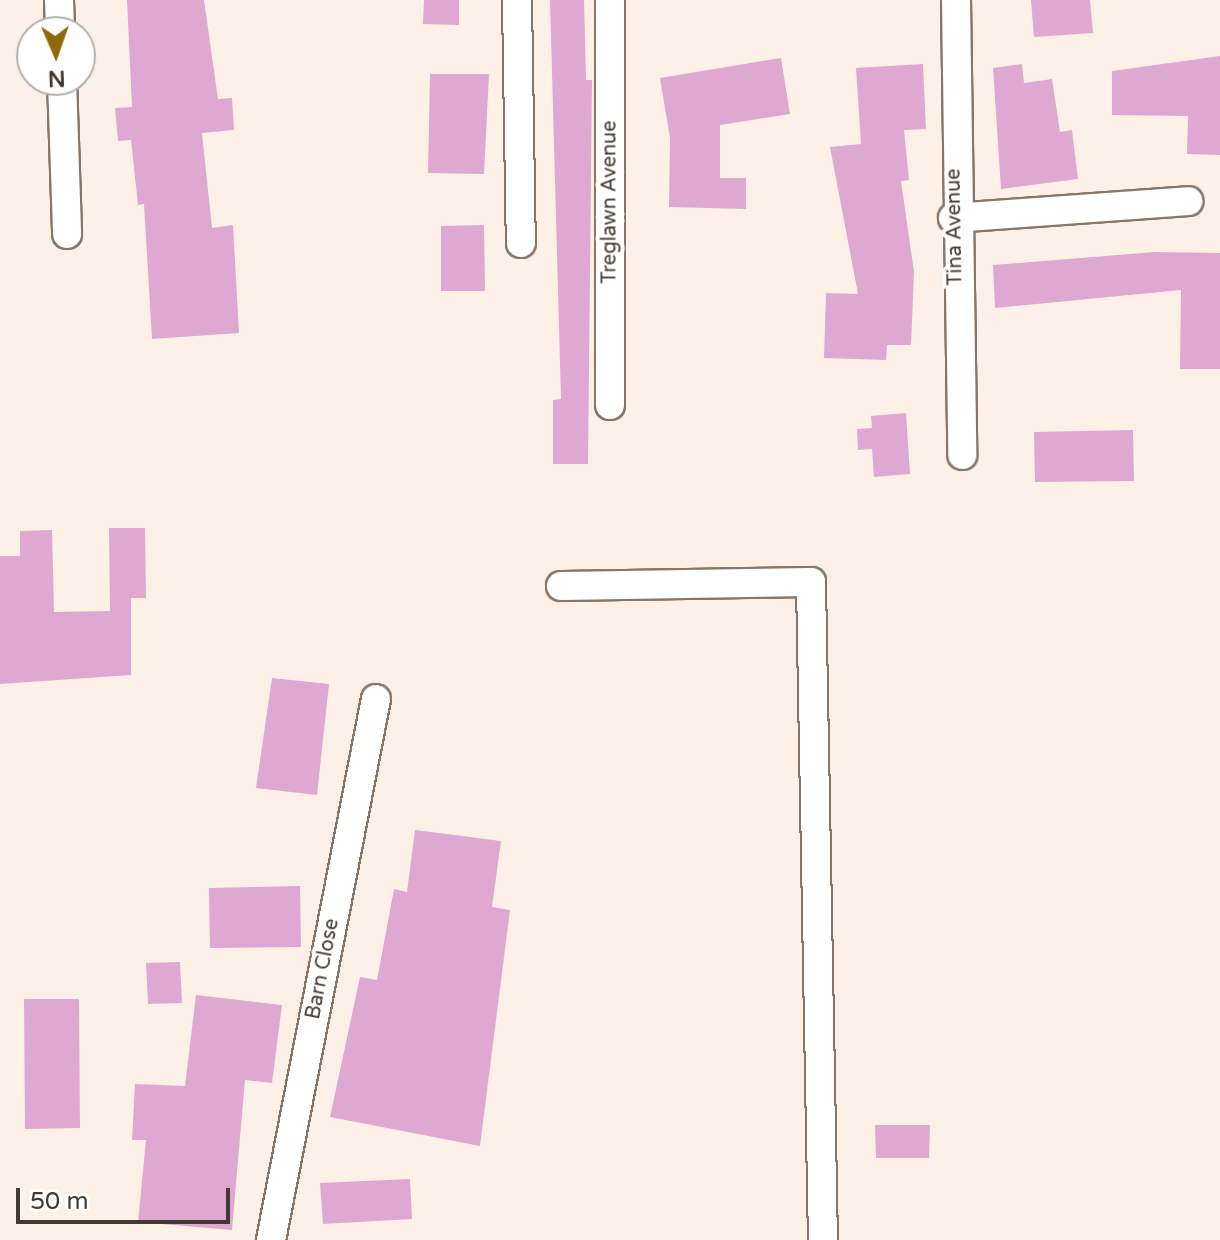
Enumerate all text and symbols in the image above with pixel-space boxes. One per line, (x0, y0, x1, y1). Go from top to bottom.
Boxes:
north arrow (16, 16, 96, 96)
text: N (47, 65, 66, 91)
street label: Treglawn Avenue (598, 120, 622, 284)
street label: Tina Avenue (942, 168, 968, 286)
street label: Barn Close (301, 917, 345, 1021)
scale bar (20, 1172, 234, 1222)
text: 50 m (30, 1187, 88, 1216)

